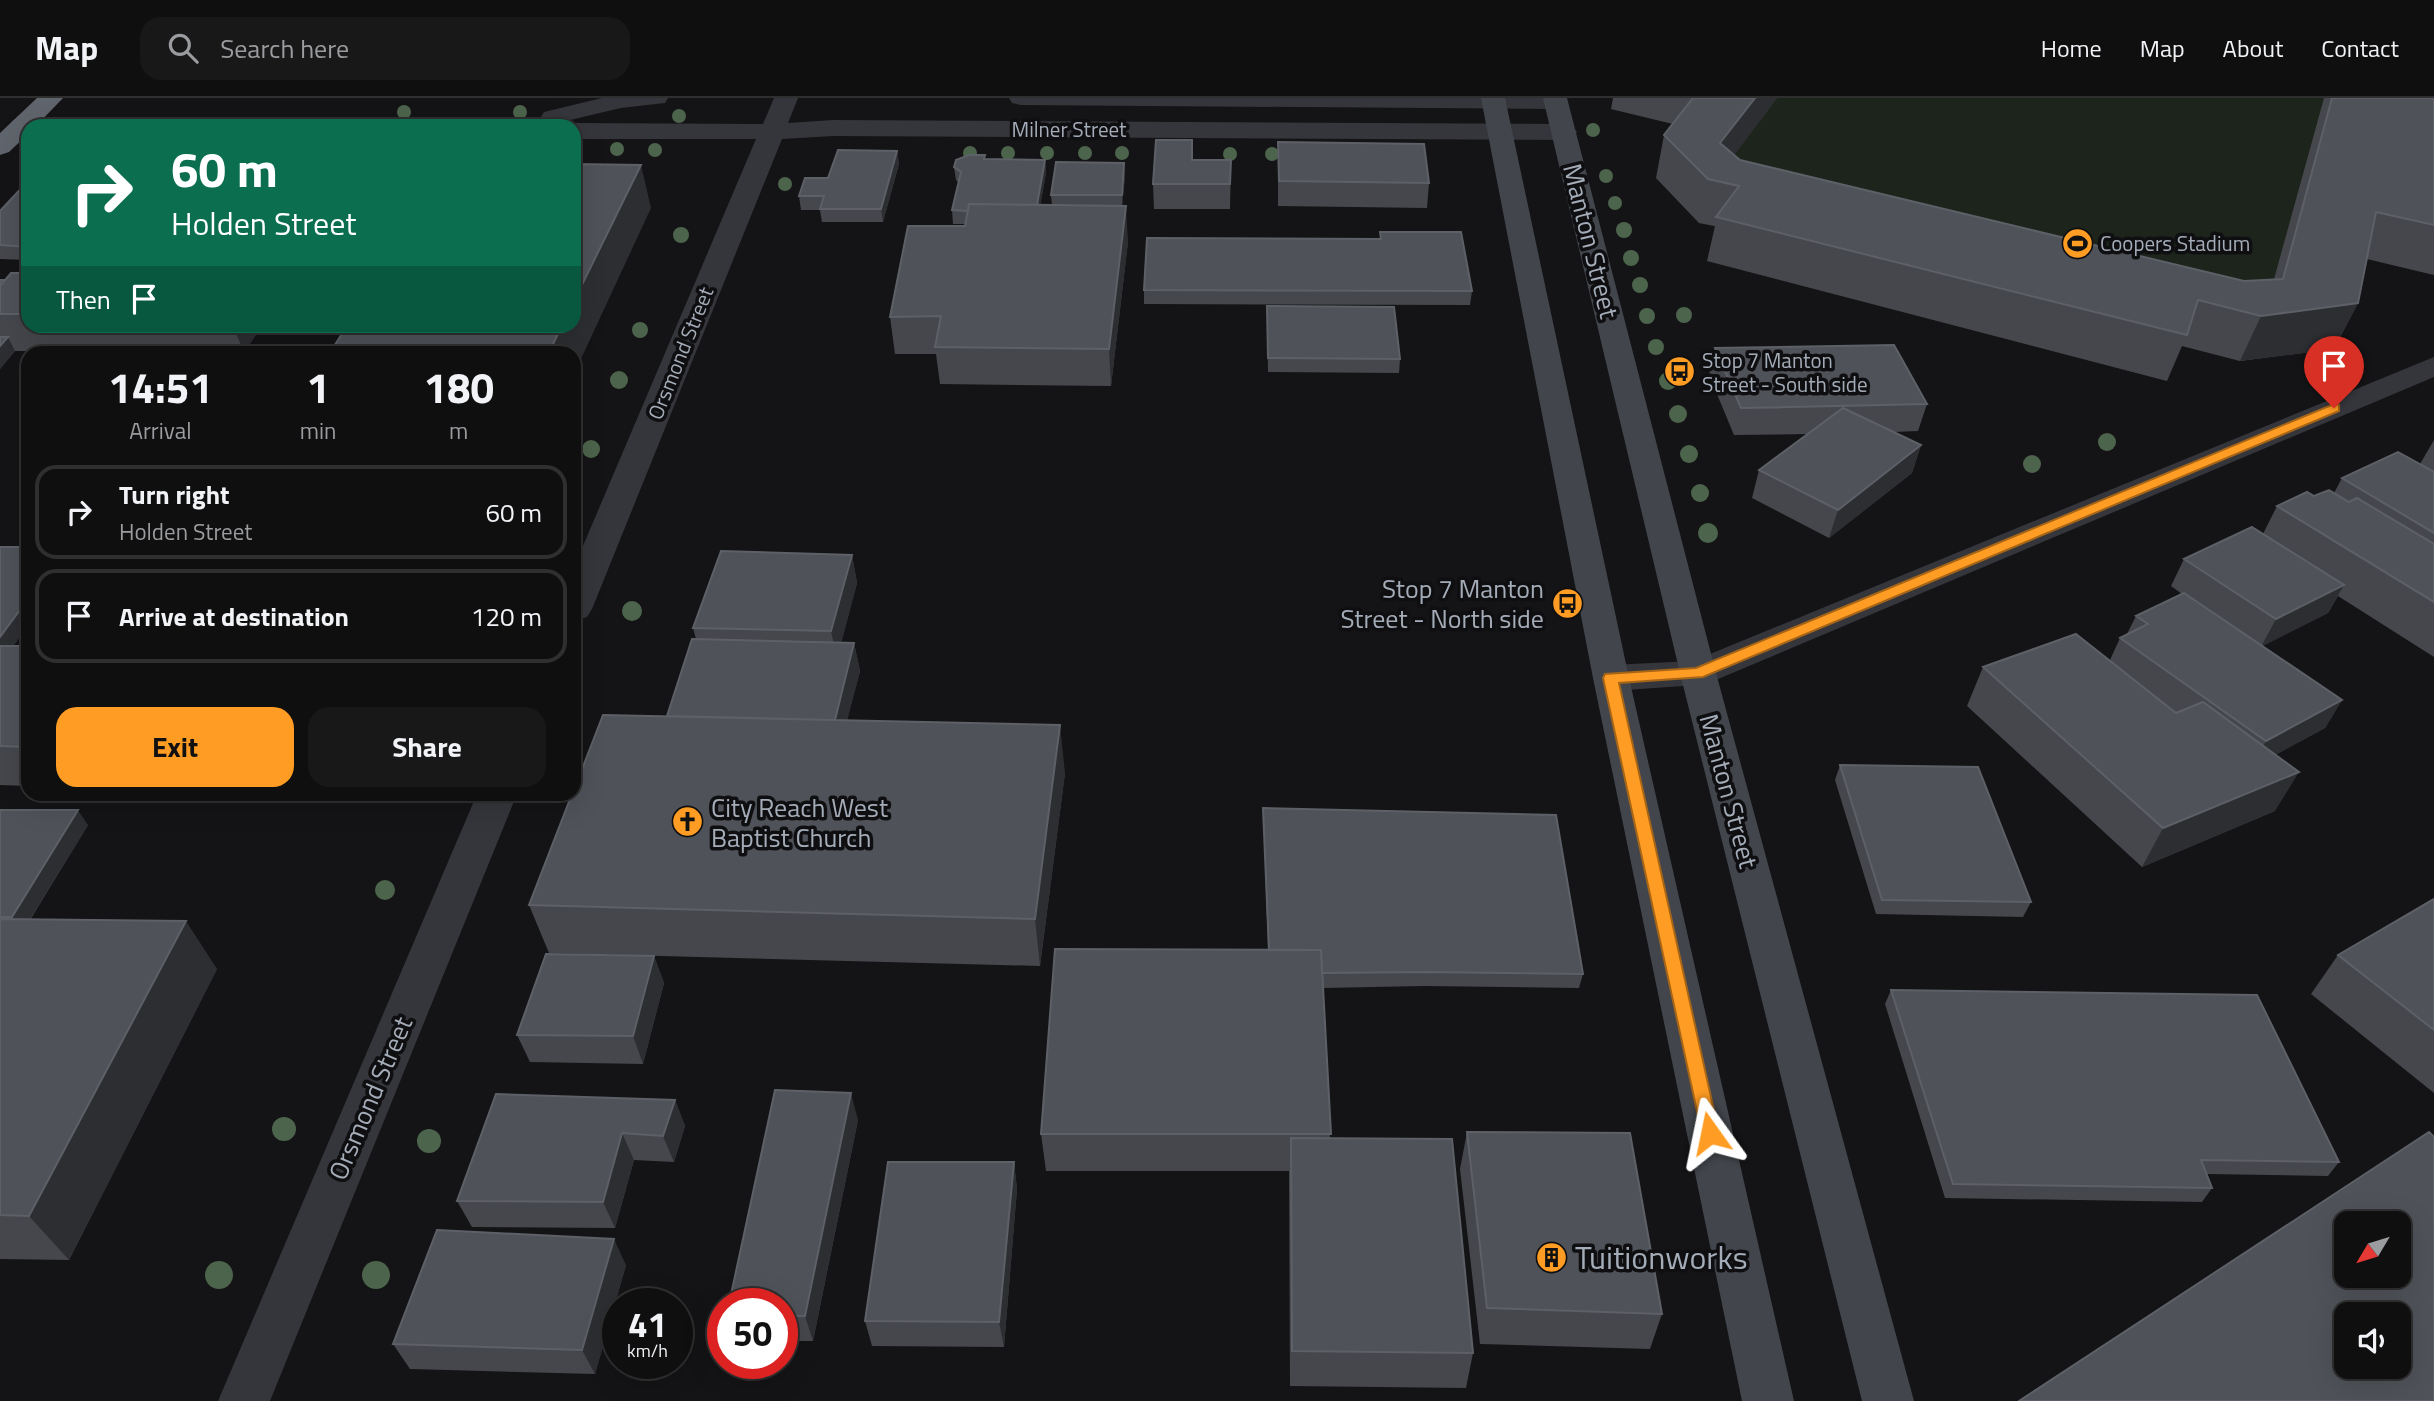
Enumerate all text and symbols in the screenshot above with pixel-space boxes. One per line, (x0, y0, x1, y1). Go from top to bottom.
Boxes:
search box (140, 17, 630, 80)
text: Map (35, 23, 98, 73)
icon: search (164, 29, 202, 67)
text: Search here (220, 29, 349, 68)
text: Home (2041, 30, 2102, 66)
text: Map (2140, 30, 2185, 66)
text: About (2223, 30, 2283, 66)
text: Contact (2321, 30, 2399, 66)
street label: Milner Street (1012, 113, 1127, 145)
text: 60 m (171, 131, 278, 206)
icon: right (56, 147, 147, 238)
street label: Manton Street (1553, 159, 1629, 323)
text: Holden Street (171, 199, 357, 247)
sports icon: Coopers Stadium (2060, 226, 2094, 260)
place label: Coopers Stadium (2100, 227, 2250, 259)
text: Then (56, 280, 111, 319)
icon: arrive (125, 280, 163, 318)
street label: Orsmond Street (639, 281, 721, 424)
pin (2304, 336, 2364, 408)
place label: Stop 7 Manton Street - South side (1702, 344, 1868, 400)
icon: arrive (2315, 347, 2353, 385)
text: 14:51 (108, 355, 213, 419)
text: 1 (306, 355, 330, 419)
text: 180 (423, 355, 494, 419)
bus stop icon: Stop 7 Manton Street - South side (1662, 355, 1696, 389)
text: Arrival (129, 413, 192, 448)
text: min (300, 413, 336, 448)
text: m (449, 413, 468, 448)
text: Turn right (119, 475, 230, 514)
icon: right (60, 493, 98, 531)
text: 60 m (485, 493, 542, 532)
text: Holden Street (119, 514, 252, 549)
place label: Stop 7 Manton Street - North side (1340, 569, 1544, 638)
bus stop icon: Stop 7 Manton Street - North side (1550, 586, 1584, 620)
icon: arrive (60, 597, 98, 635)
text: Arrive at destination (119, 597, 349, 636)
text: 120 m (471, 597, 542, 636)
button: Exit (56, 707, 294, 787)
button: Share (308, 707, 546, 787)
street label: Manton Street (1690, 709, 1768, 873)
place label: City Reach West Baptist Church (711, 788, 888, 857)
church icon: City Reach West Baptist Church (671, 805, 705, 839)
street label: Orsmond Street (318, 1010, 422, 1186)
position arrow (1673, 1096, 1747, 1170)
north arrow (2334, 1211, 2412, 1288)
map controls (2334, 1211, 2411, 1379)
place label: Tuitionworks (1575, 1233, 1748, 1281)
building icon: Tuitionworks (1535, 1240, 1569, 1274)
speed limit sign: 50 (707, 1288, 798, 1379)
text: 41 (628, 1297, 667, 1351)
button: sound (2334, 1302, 2411, 1379)
text: km/h (627, 1337, 668, 1364)

